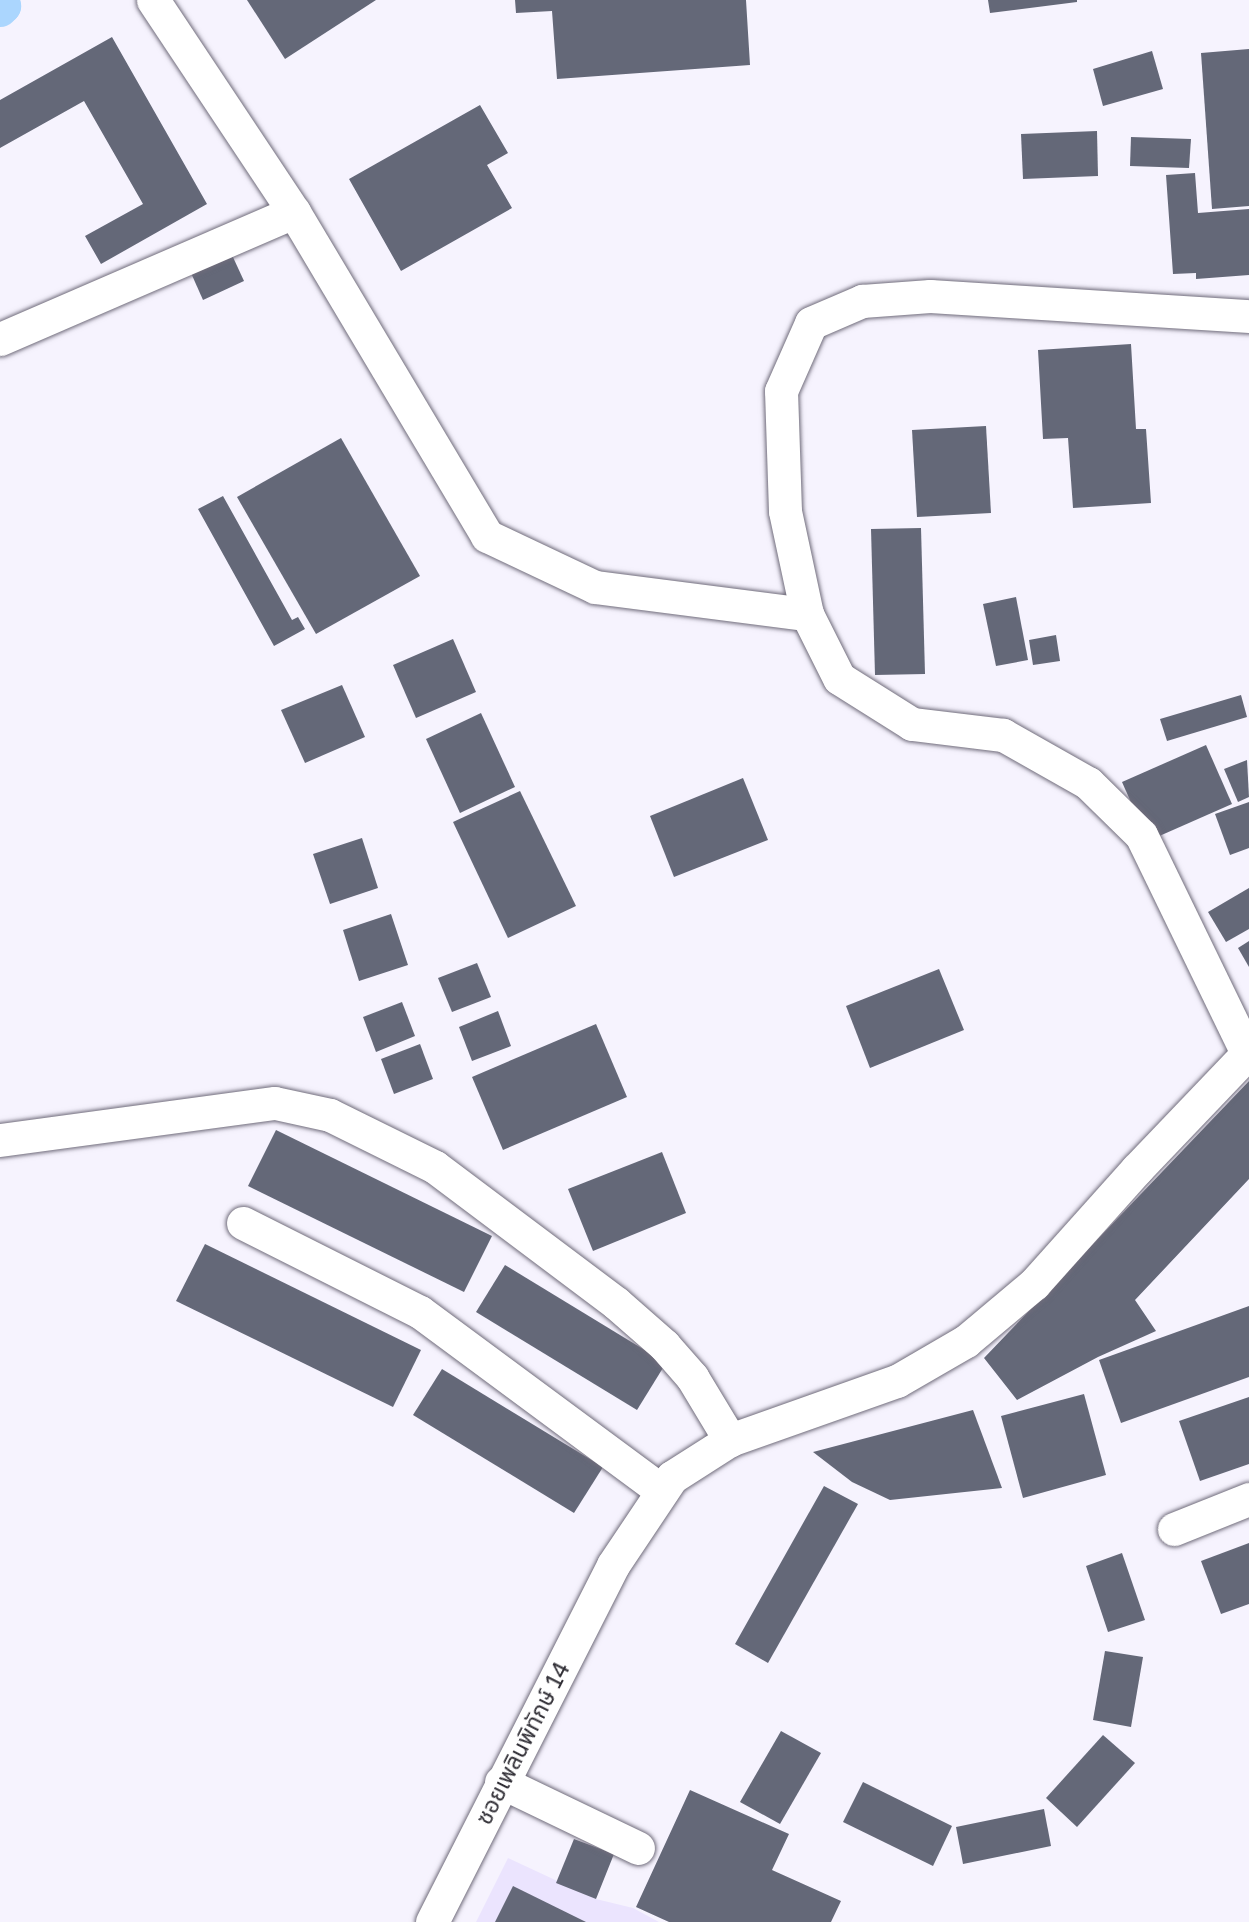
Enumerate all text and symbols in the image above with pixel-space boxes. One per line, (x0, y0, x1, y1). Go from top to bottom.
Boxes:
street label: ซอยเพลินพิทักษ์ 14 (469, 1657, 575, 1829)

